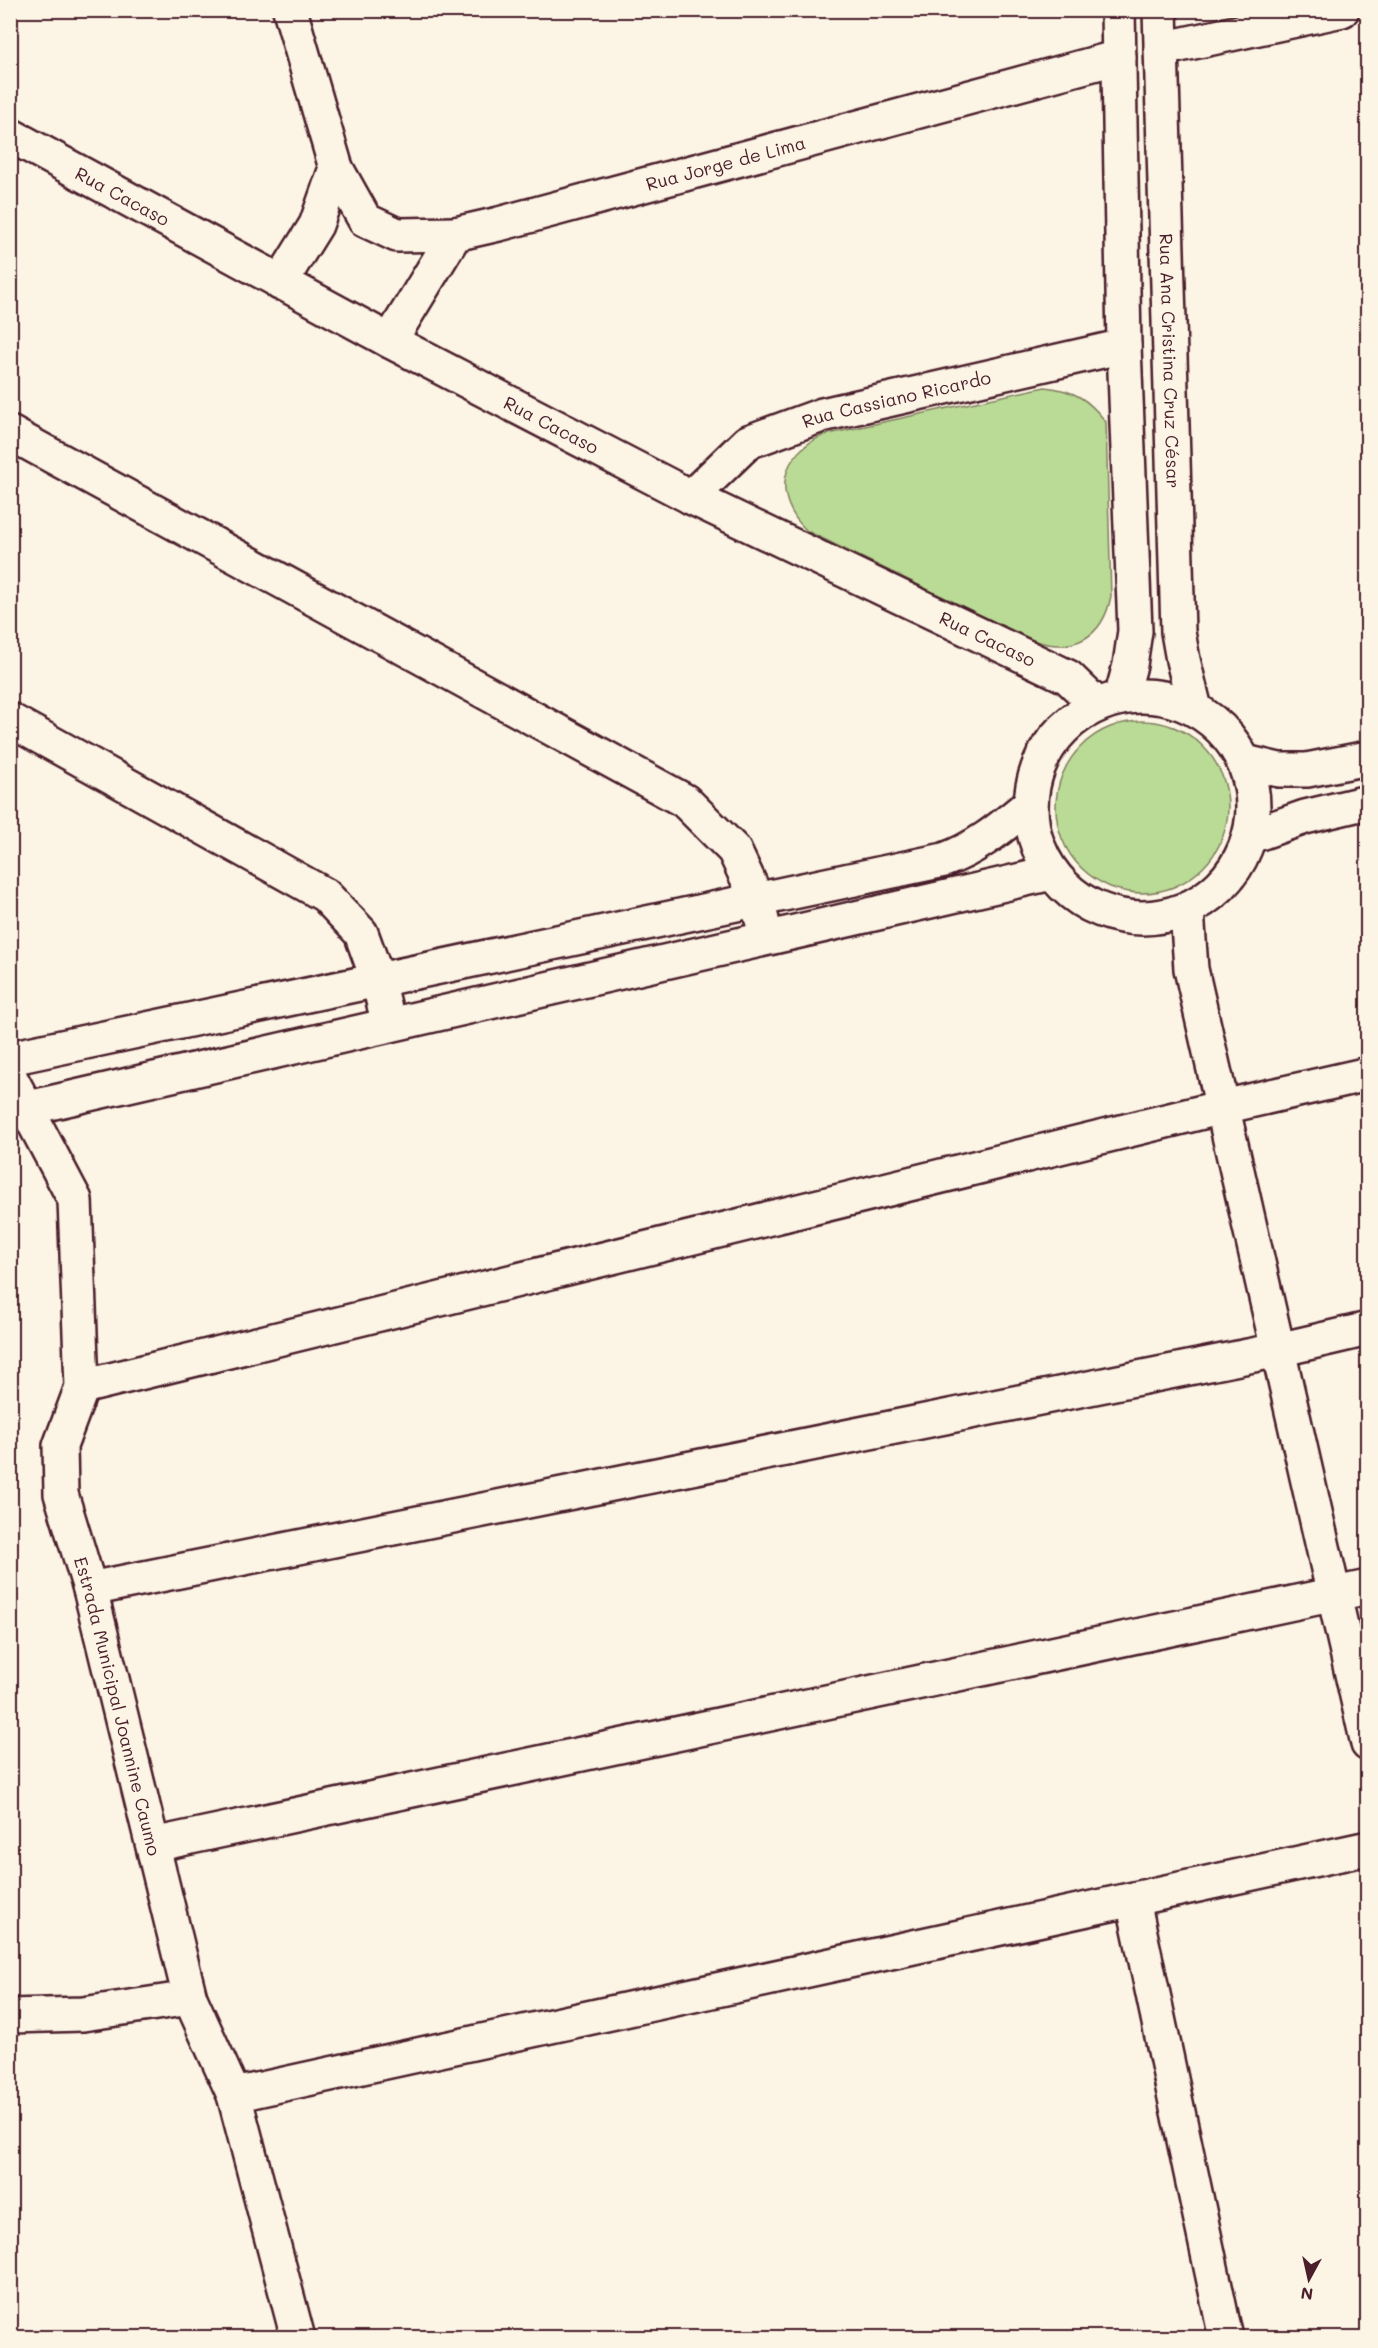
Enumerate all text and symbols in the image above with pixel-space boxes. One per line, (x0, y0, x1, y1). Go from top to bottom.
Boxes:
street label: Rua Jorge de Lima (643, 130, 808, 196)
street label: Rua Cacaso (71, 161, 174, 231)
street label: Rua Ana Cristina Cruz César (1154, 233, 1186, 489)
street label: Rua Cassiano Ricardo (799, 365, 993, 433)
street label: Rua Cacaso (500, 390, 603, 459)
street label: Rua Cacaso (936, 605, 1040, 672)
street label: Estrada Municipal Joannine Caumo (69, 1554, 167, 1858)
north arrow (1279, 2249, 1339, 2309)
text: N (1299, 2283, 1314, 2306)

